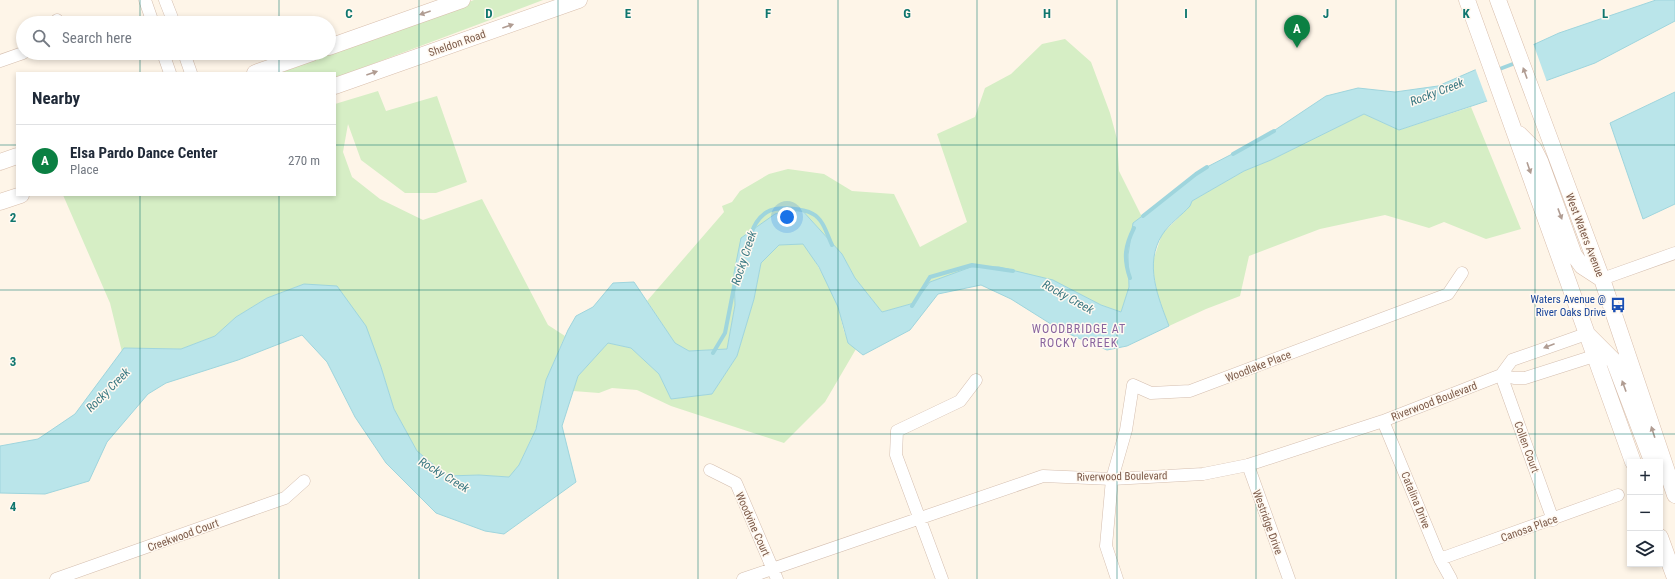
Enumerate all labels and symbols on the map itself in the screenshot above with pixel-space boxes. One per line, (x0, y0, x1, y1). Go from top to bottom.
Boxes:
text: C (345, 6, 353, 21)
text: D (485, 6, 493, 21)
text: E (625, 6, 632, 21)
text: F (765, 6, 771, 21)
text: G (903, 6, 911, 21)
text: H (1043, 6, 1051, 21)
text: I (1184, 6, 1188, 21)
text: J (1323, 6, 1329, 21)
text: K (1462, 6, 1470, 21)
text: L (1602, 6, 1608, 21)
one-way arrow (419, 10, 431, 16)
pin: A (1284, 15, 1310, 48)
one-way arrow (502, 22, 514, 28)
street label: Sheldon Road (427, 28, 487, 59)
one-way arrow (1521, 66, 1527, 78)
one-way arrow (366, 69, 378, 75)
water label: Rocky Creek (1408, 75, 1467, 109)
one-way arrow (1526, 162, 1532, 174)
street label: West Waters Avenue (1563, 191, 1606, 279)
your location (777, 207, 797, 227)
one-way arrow (1557, 208, 1563, 220)
text: 2 (10, 210, 17, 225)
water label: Rocky Creek (729, 228, 760, 287)
water label: Rocky Creek (1040, 277, 1097, 317)
place label: Waters Avenue @ River Oaks Drive (1531, 293, 1606, 319)
bus stop icon: Waters Avenue @ River Oaks Drive (1609, 296, 1627, 314)
district label: WOODBRIDGE AT ROCKY CREEK (1032, 322, 1126, 350)
one-way arrow (1543, 343, 1555, 349)
street label: Woodlake Place (1224, 348, 1293, 385)
text: 3 (10, 354, 16, 369)
water label: Rocky Creek (83, 365, 133, 415)
street label: Riverwood Boulevard (1389, 379, 1479, 424)
one-way arrow (1620, 380, 1626, 392)
street label: Collen Court (1511, 420, 1542, 475)
one-way arrow (1650, 426, 1656, 438)
water label: Rocky Creek (416, 454, 472, 496)
street label: Riverwood Boulevard (1076, 469, 1168, 484)
street label: Catalina Drive (1398, 470, 1433, 531)
street label: Westridge Drive (1250, 488, 1285, 556)
street label: Woodvine Court (733, 490, 772, 558)
text: 4 (10, 499, 17, 514)
street label: Canosa Place (1499, 512, 1559, 545)
street label: Creekwood Court (146, 517, 221, 554)

